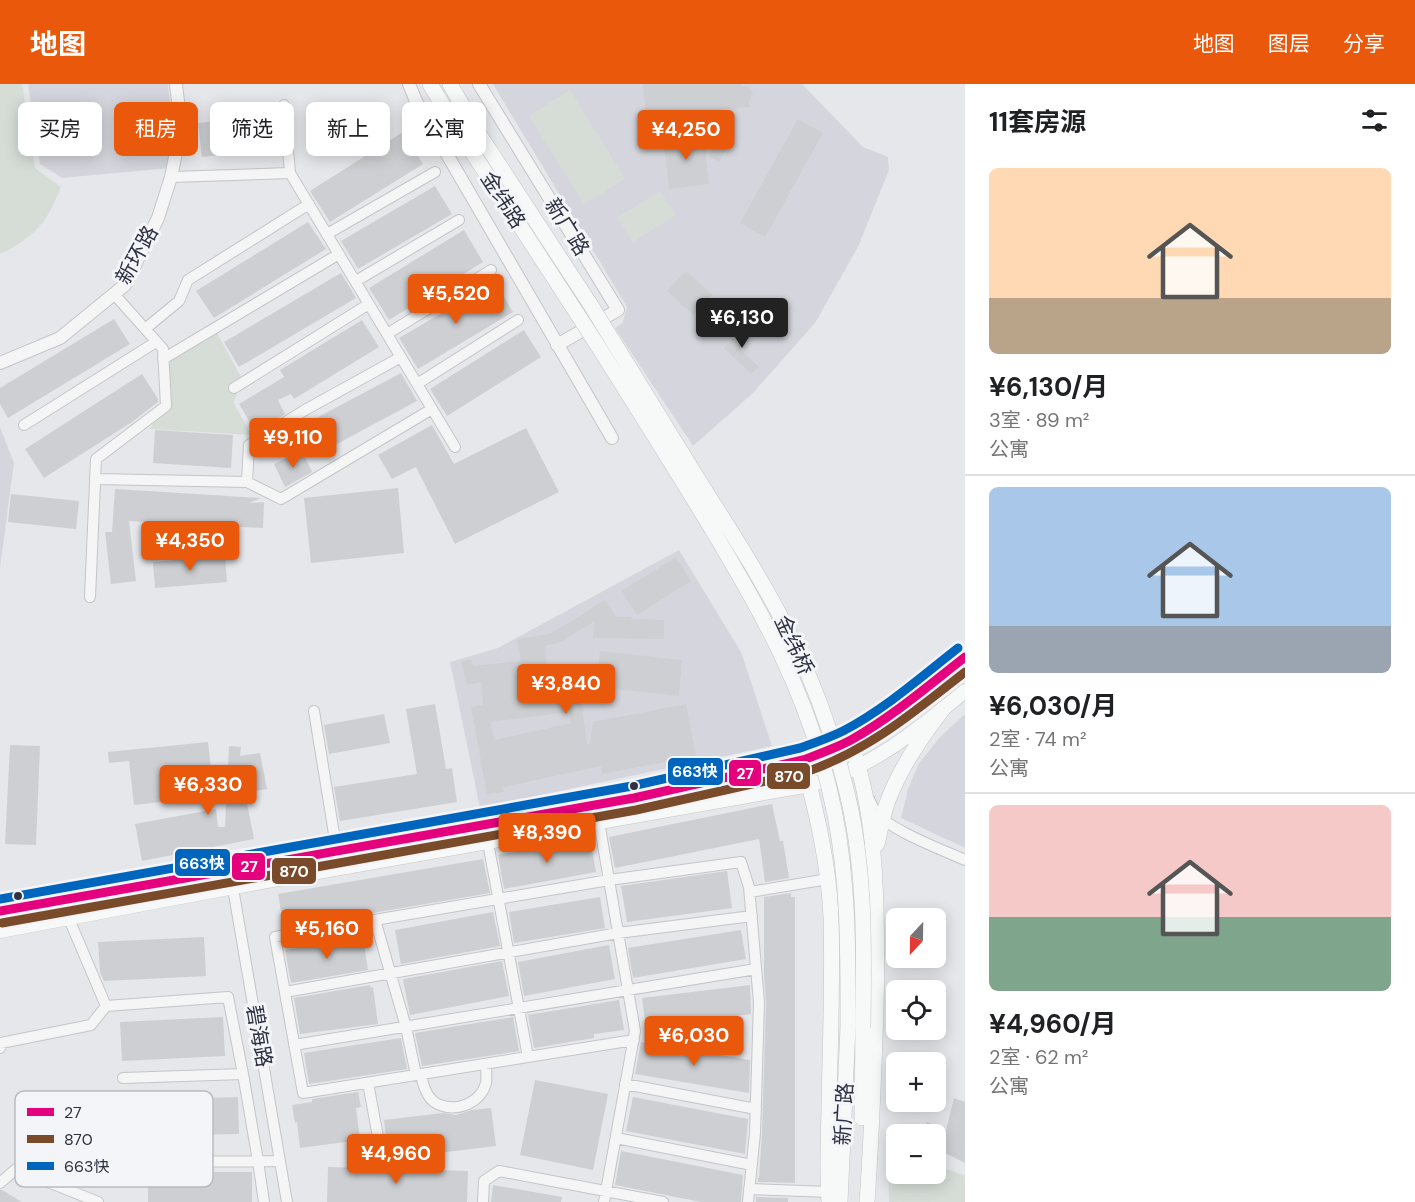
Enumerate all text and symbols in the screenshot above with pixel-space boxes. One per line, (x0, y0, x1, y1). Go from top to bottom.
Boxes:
text: 地图 (30, 26, 86, 63)
text: 地图 (1193, 30, 1235, 58)
text: 图层 (1268, 30, 1310, 58)
text: 分享 (1343, 30, 1385, 58)
chip: 买房 (18, 102, 102, 156)
chip: 租房 (114, 102, 198, 156)
chip: 筛选 (210, 102, 294, 156)
chip: 新上 (306, 102, 390, 156)
chip: 公寓 (402, 102, 486, 156)
icon: filters (1358, 104, 1391, 137)
text: 11套房源 (989, 105, 1086, 139)
pin: ¥4,250 (637, 110, 735, 161)
text: ¥4,250 (652, 116, 720, 142)
street label: 金纬路 (474, 166, 532, 234)
street label: 新广路 (538, 193, 596, 261)
icon: home (1136, 207, 1244, 315)
street label: 新环路 (109, 221, 165, 289)
pin: ¥5,520 (407, 274, 505, 325)
text: ¥5,520 (422, 280, 490, 306)
pin: ¥6,130 (693, 298, 791, 349)
text: ¥6,130 (710, 304, 774, 330)
text: ¥6,130/月 (989, 370, 1108, 404)
text: 3室 · 89 m² (989, 407, 1089, 433)
pin: ¥9,110 (244, 418, 342, 469)
text: ¥9,110 (263, 424, 323, 450)
text: 公寓 (989, 436, 1029, 462)
pin: ¥4,350 (141, 521, 239, 572)
icon: home (1136, 526, 1244, 634)
text: ¥4,350 (155, 527, 225, 553)
street label: 金纬桥 (768, 611, 820, 679)
pin: ¥3,840 (517, 664, 615, 715)
text: ¥3,840 (531, 670, 601, 696)
text: ¥6,030/月 (989, 689, 1117, 723)
text: 2室 · 74 m² (989, 726, 1087, 752)
text: 公寓 (989, 755, 1029, 781)
line badge: 663快 (667, 757, 724, 786)
line badge: 27 (728, 759, 762, 787)
text: 663快 (672, 761, 718, 782)
line badge: 870 (766, 762, 811, 790)
text: 27 (736, 763, 754, 784)
pin: ¥6,330 (159, 765, 257, 816)
text: 870 (774, 766, 804, 787)
text: ¥6,330 (174, 771, 242, 797)
unlabelled marker (628, 780, 640, 792)
pin: ¥8,390 (498, 813, 596, 864)
text: ¥8,390 (513, 819, 581, 845)
icon: home (1136, 844, 1244, 952)
line badge: 663快 (174, 848, 231, 877)
line badge: 27 (231, 852, 266, 881)
text: 663快 (179, 853, 225, 874)
text: 27 (240, 856, 258, 877)
line badge: 870 (271, 857, 317, 885)
text: 870 (279, 861, 309, 882)
unlabelled marker (12, 890, 24, 902)
north arrow (886, 908, 946, 968)
map controls (886, 908, 946, 1184)
pin: ¥5,160 (278, 909, 376, 960)
text: ¥5,160 (295, 915, 359, 941)
button: locate (886, 980, 946, 1040)
street label: 碧海路 (240, 1003, 278, 1069)
text: ¥4,960/月 (989, 1007, 1117, 1041)
pin: ¥6,030 (645, 1016, 743, 1067)
text: ¥6,030 (659, 1022, 729, 1048)
text: 2室 · 62 m² (989, 1044, 1088, 1070)
button: + (886, 1052, 946, 1112)
text: 公寓 (989, 1073, 1029, 1099)
street label: 新广路 (828, 1082, 860, 1146)
legend (15, 1091, 213, 1187)
text: 27 (64, 1102, 82, 1123)
button: − (886, 1124, 946, 1184)
text: 870 (64, 1129, 93, 1150)
pin: ¥4,960 (347, 1134, 445, 1185)
text: ¥4,960 (361, 1140, 431, 1166)
text: 663快 (64, 1156, 110, 1177)

